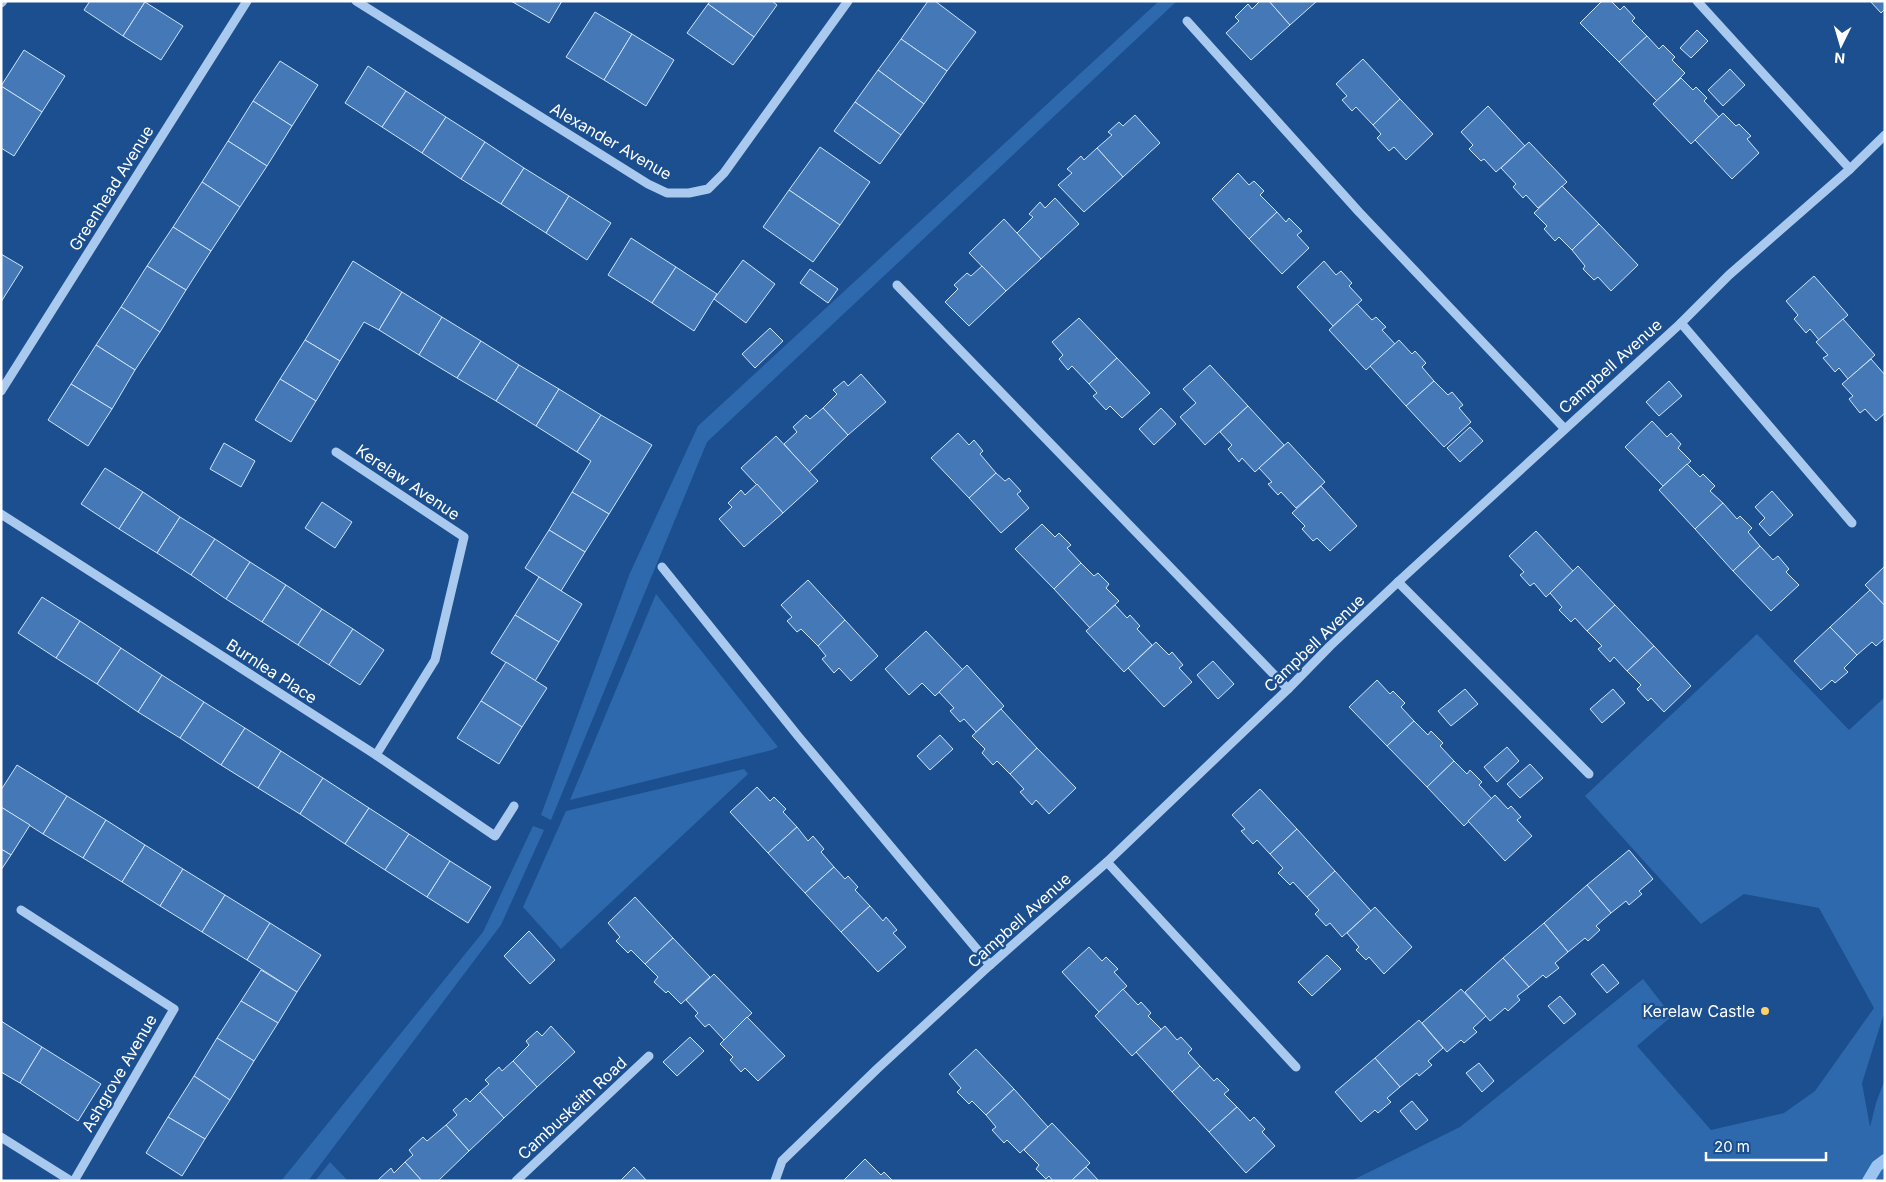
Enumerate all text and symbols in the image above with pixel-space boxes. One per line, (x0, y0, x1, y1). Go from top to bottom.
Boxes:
north arrow (1816, 20, 1866, 70)
text: N (1834, 50, 1846, 67)
street label: Alexander Avenue (547, 98, 675, 184)
street label: Greenhead Avenue (64, 122, 158, 254)
street label: Campbell Avenue (1554, 314, 1666, 418)
street label: Kerelaw Avenue (352, 440, 464, 524)
street label: Campbell Avenue (1260, 590, 1368, 696)
street label: Burnlea Place (223, 634, 321, 708)
street label: Campbell Avenue (963, 868, 1075, 972)
place label: Kerelaw Castle (1642, 1001, 1755, 1021)
marker: Kerelaw Castle (1759, 1005, 1771, 1017)
street label: Ashgrove Avenue (77, 1011, 161, 1135)
street label: Cambuskeith Road (513, 1052, 631, 1164)
scale bar (1706, 1130, 1826, 1162)
text: 20 m (1714, 1137, 1750, 1156)

